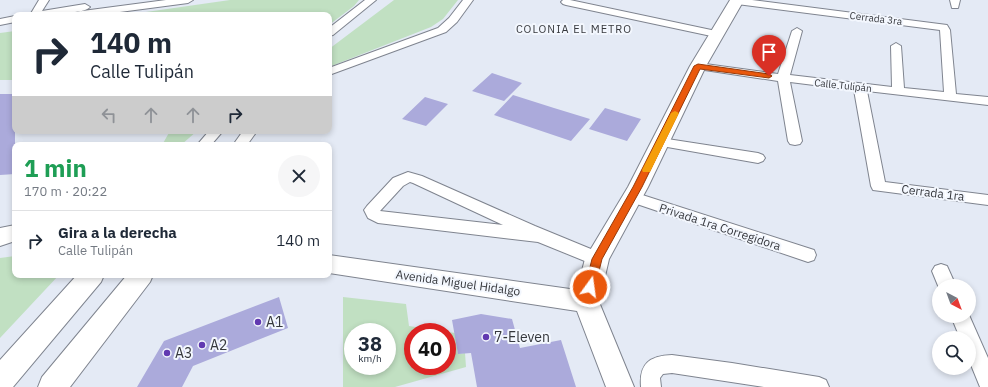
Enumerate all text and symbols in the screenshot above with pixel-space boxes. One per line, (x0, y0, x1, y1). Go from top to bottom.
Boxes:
street label: Cerrada 3ra (849, 9, 904, 28)
district label: COLONIA EL METRO (516, 22, 632, 36)
text: 140 m (90, 24, 172, 61)
icon: right (24, 28, 76, 80)
pin (752, 35, 786, 76)
icon: arrive (758, 41, 780, 63)
text: Calle Tulipán (90, 60, 194, 83)
street label: Calle Tulipán (814, 76, 872, 95)
icon: left (98, 104, 120, 126)
icon: ahead (140, 104, 162, 126)
icon: ahead (182, 104, 204, 126)
icon: right (224, 104, 246, 126)
text: 1 min (24, 152, 87, 184)
button: close (278, 155, 320, 197)
street label: Cerrada 1ra (901, 181, 966, 204)
text: 170 m · 20:22 (24, 183, 107, 200)
street label: Privada 1ra Corregidora (657, 200, 783, 253)
text: Gira a la derecha (58, 223, 177, 242)
icon: right (24, 230, 46, 252)
text: 140 m (276, 231, 320, 250)
text: Calle Tulipán (58, 242, 133, 259)
street label: Avenida Miguel Hidalgo (395, 266, 522, 299)
position arrow (569, 266, 611, 308)
north arrow (932, 279, 976, 323)
map controls (932, 279, 976, 375)
place label: A1 (266, 313, 283, 331)
marker: A1 (253, 317, 263, 327)
speed limit sign: 40 (404, 323, 456, 375)
place label: 7-Eleven (494, 328, 550, 346)
text: 38 (358, 330, 382, 357)
button: search (932, 331, 976, 375)
marker: 7-Eleven (481, 332, 491, 342)
place label: A2 (210, 336, 227, 354)
marker: A2 (197, 340, 207, 350)
place label: A3 (175, 344, 192, 362)
marker: A3 (162, 348, 172, 358)
text: km/h (358, 352, 382, 365)

